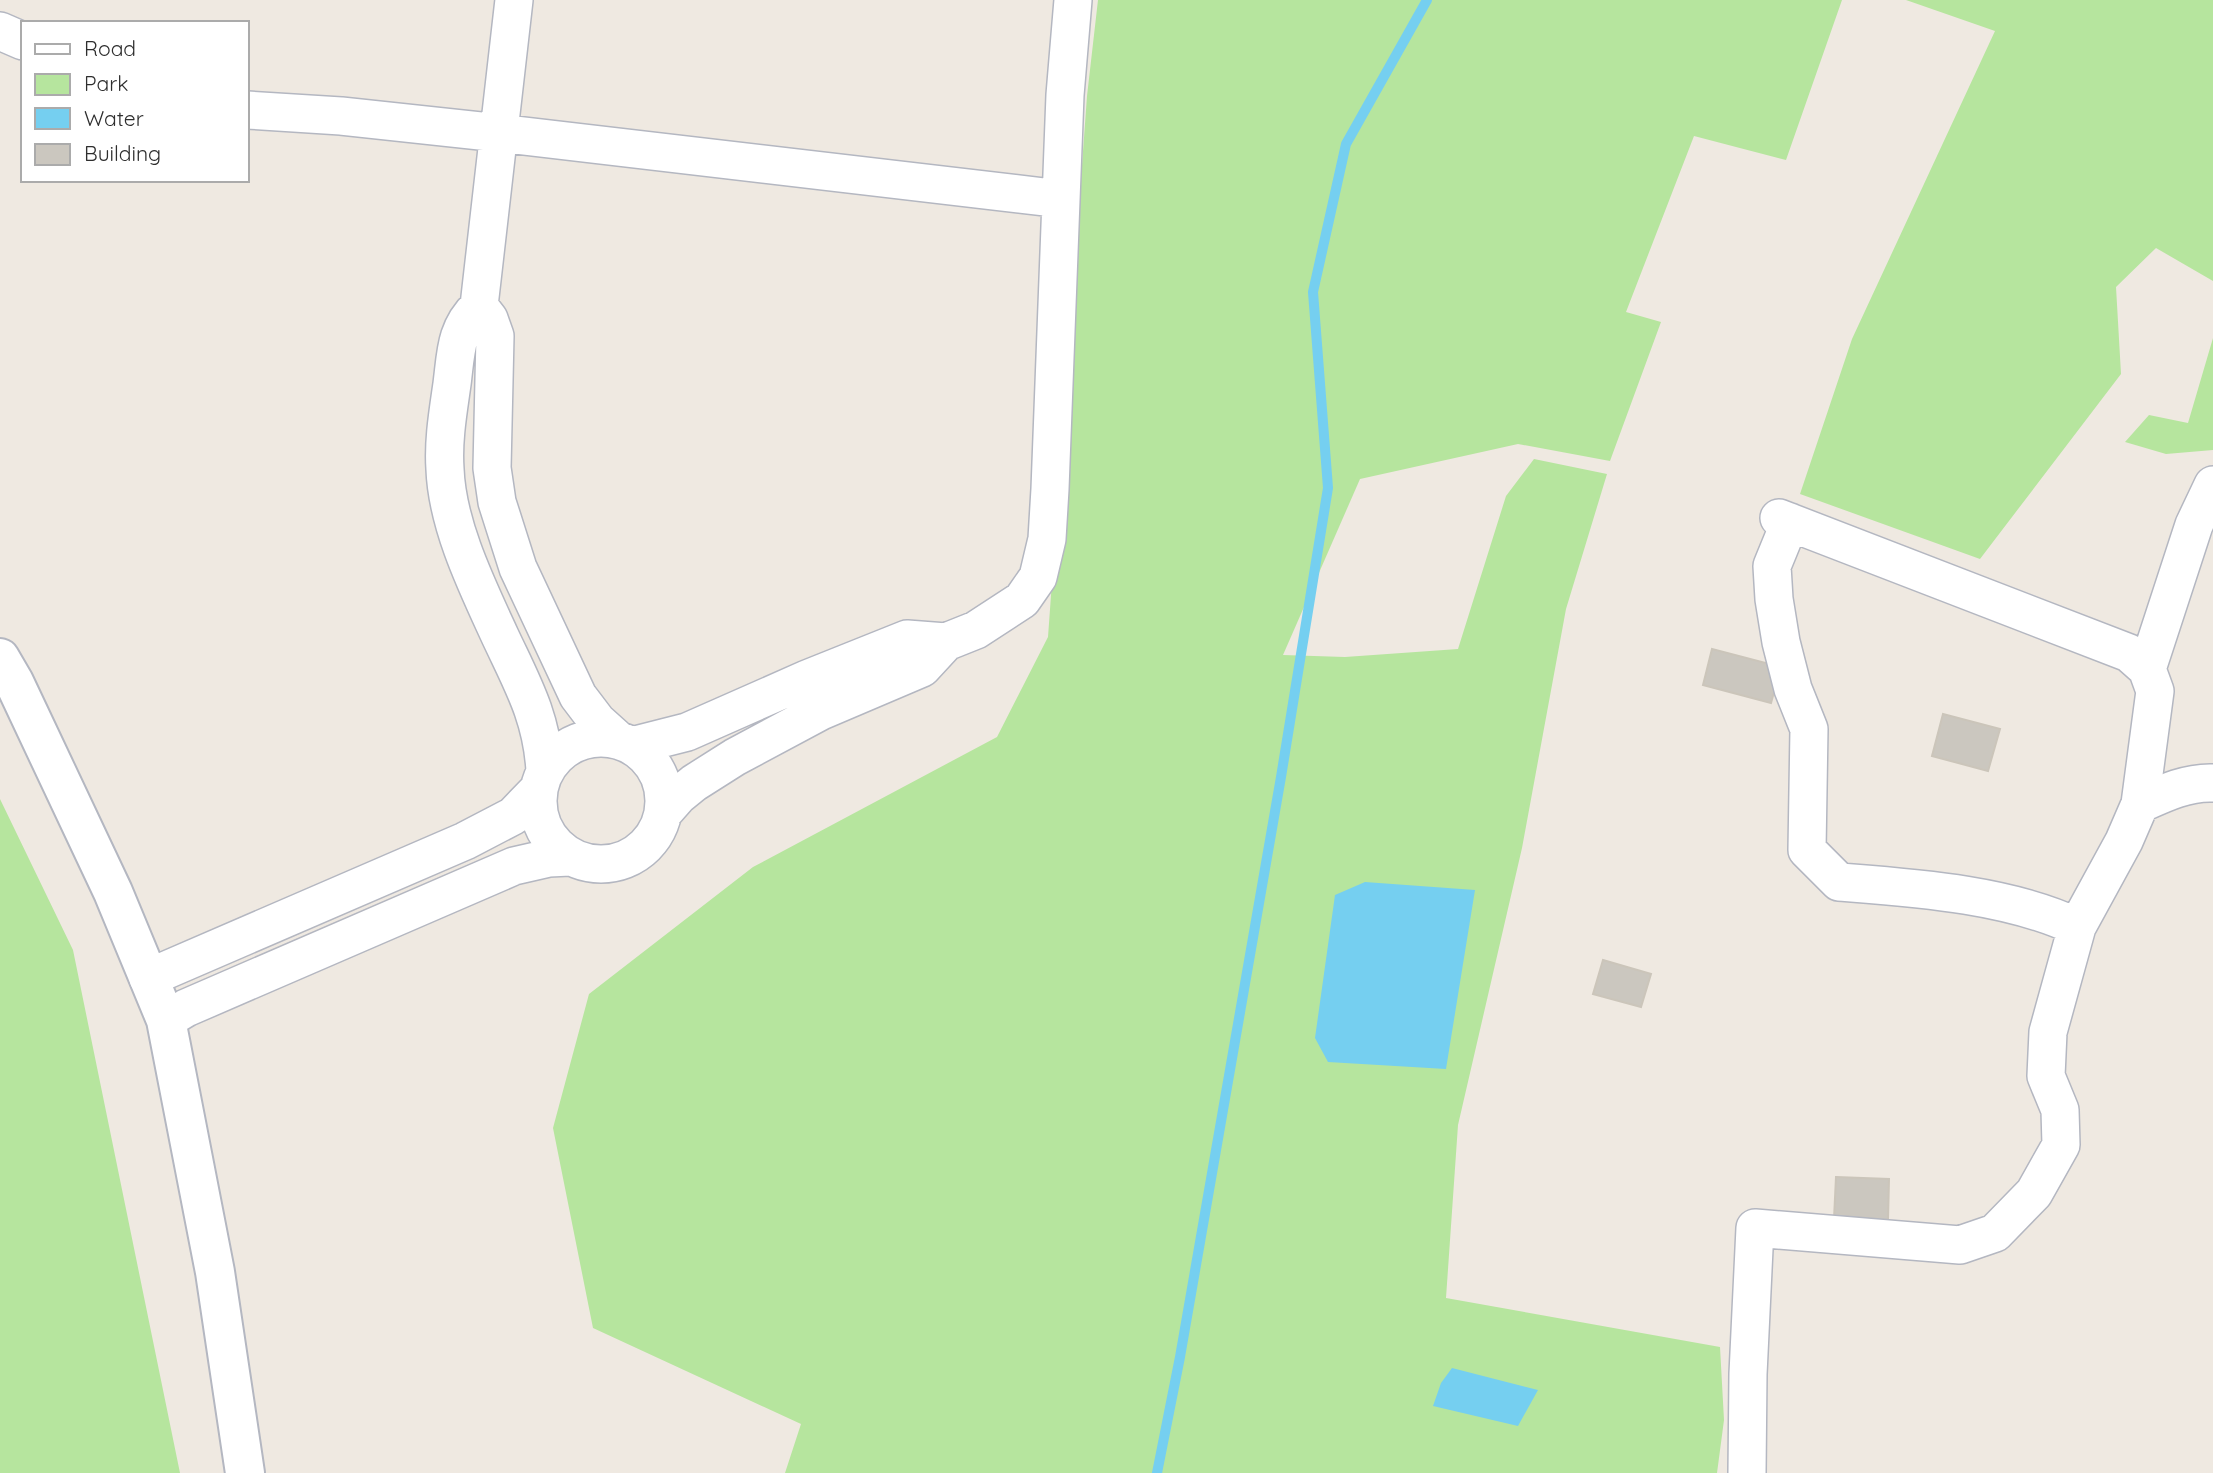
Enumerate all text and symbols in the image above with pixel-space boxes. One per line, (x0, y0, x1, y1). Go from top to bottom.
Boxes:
legend (21, 21, 248, 182)
text: Road (84, 35, 136, 61)
text: Park (84, 70, 128, 96)
text: Water (84, 105, 144, 131)
text: Building (84, 140, 161, 166)

